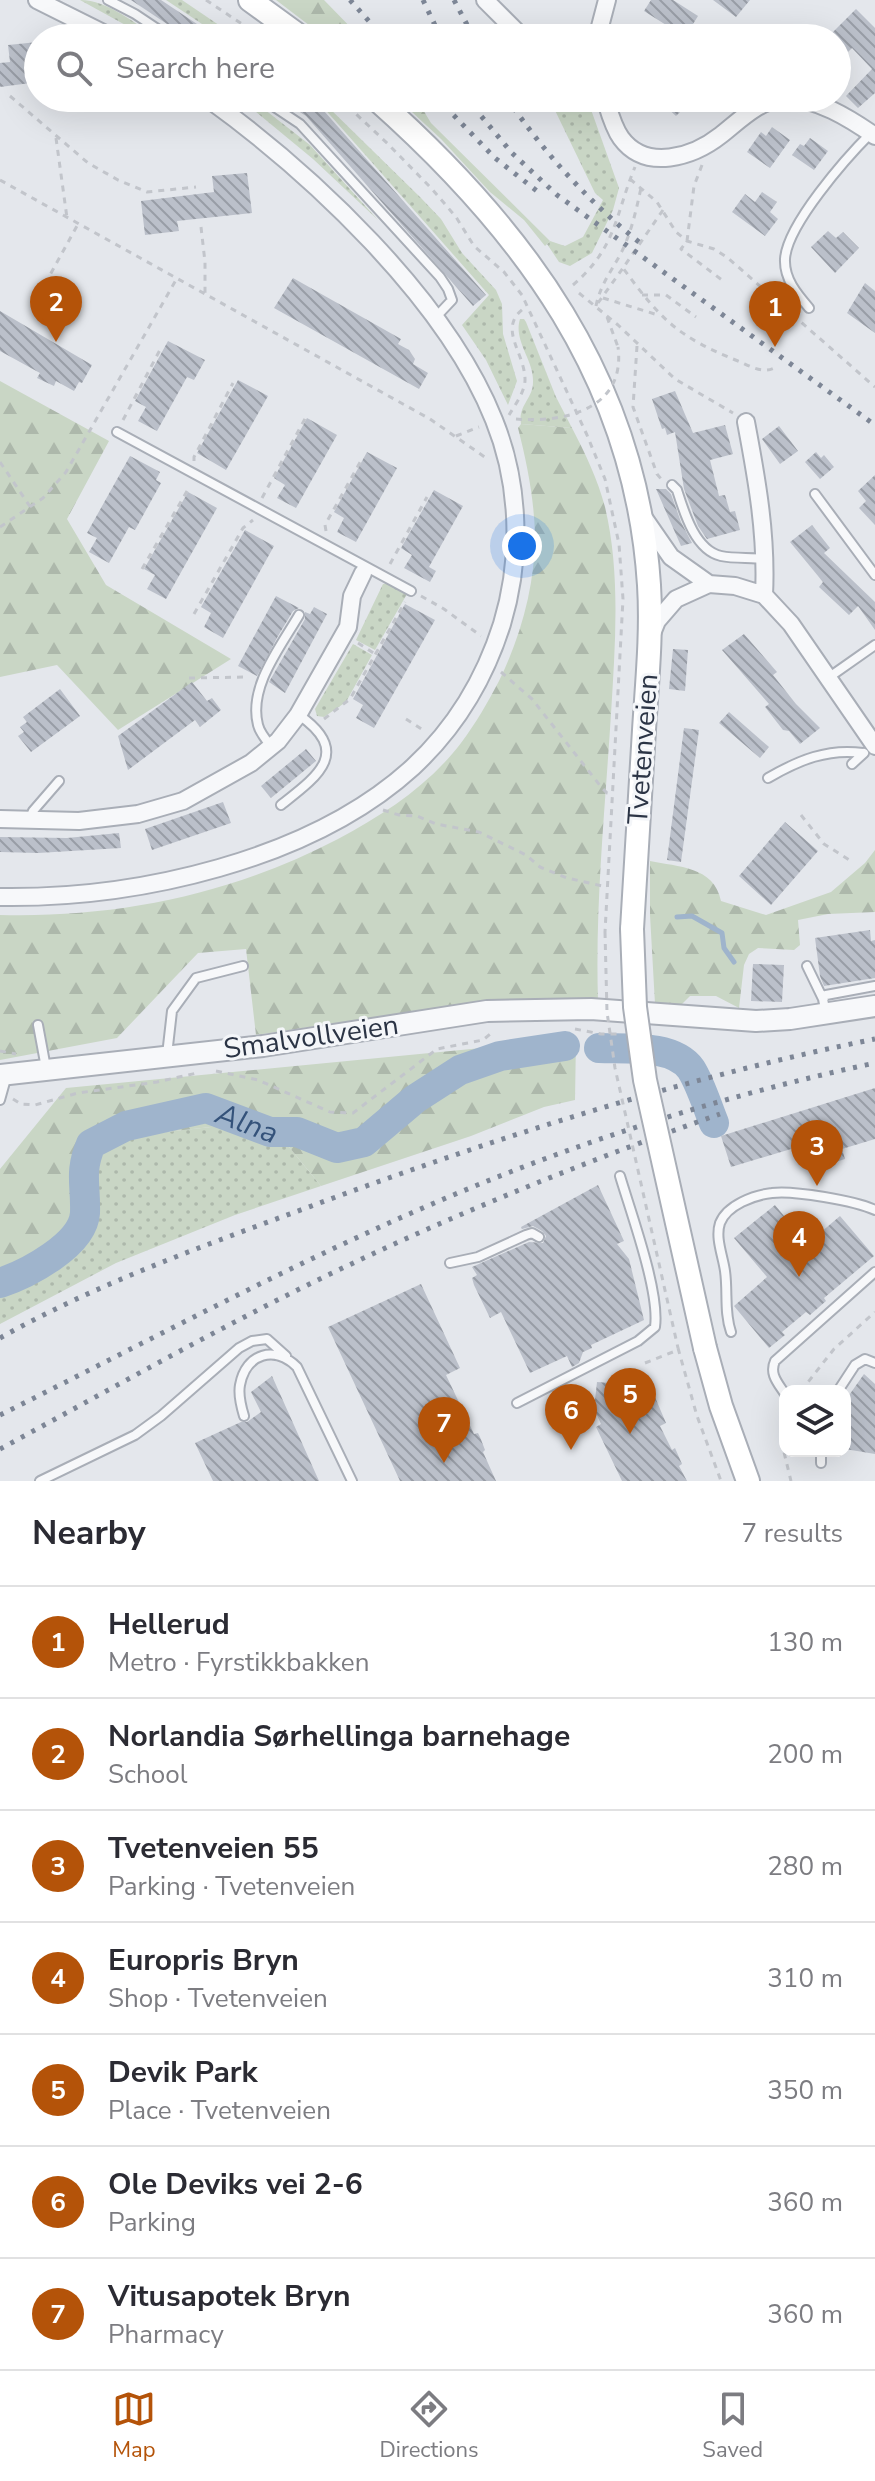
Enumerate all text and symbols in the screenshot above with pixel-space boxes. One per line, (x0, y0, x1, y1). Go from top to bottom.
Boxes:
search box (24, 24, 851, 112)
icon: search (52, 46, 96, 90)
text: Search here (116, 48, 275, 89)
pin: 2 (30, 276, 82, 342)
pin: 1 (749, 281, 801, 347)
your location (502, 526, 542, 566)
street label: Tvetenveien (619, 672, 667, 826)
street label: Smalvollveien (221, 1006, 401, 1068)
water label: Alna (209, 1093, 284, 1154)
pin: 3 (791, 1120, 843, 1186)
pin: 4 (773, 1211, 825, 1277)
pin: 5 (604, 1368, 656, 1434)
pin: 6 (545, 1384, 597, 1450)
map controls (779, 1385, 851, 1457)
button: layers (779, 1385, 851, 1457)
pin: 7 (418, 1397, 470, 1463)
text: Nearby (32, 1510, 146, 1556)
text: 7 results (742, 1516, 843, 1551)
text: Hellerud (108, 1604, 230, 1645)
text: 1 (50, 1625, 66, 1660)
text: 130 m (767, 1625, 843, 1660)
text: Metro · Fyrstikkbakken (108, 1645, 369, 1680)
text: Norlandia Sørhellinga barnehage (108, 1716, 570, 1757)
text: 2 (50, 1737, 66, 1772)
text: 200 m (767, 1737, 843, 1772)
text: School (108, 1757, 187, 1792)
text: Tvetenveien 55 (108, 1828, 319, 1869)
text: 3 (50, 1849, 66, 1884)
text: 280 m (767, 1849, 843, 1884)
text: Parking · Tvetenveien (108, 1869, 355, 1904)
text: Europris Bryn (108, 1940, 299, 1981)
text: 4 (50, 1961, 66, 1996)
text: 310 m (767, 1961, 843, 1996)
text: Shop · Tvetenveien (108, 1981, 328, 2016)
text: Devik Park (108, 2052, 258, 2093)
text: 5 (50, 2073, 66, 2108)
text: 350 m (767, 2073, 843, 2108)
text: Place · Tvetenveien (108, 2093, 331, 2128)
text: Ole Deviks vei 2-6 (108, 2164, 363, 2205)
text: 6 (50, 2185, 66, 2220)
text: 360 m (767, 2185, 843, 2220)
text: Parking (108, 2205, 196, 2240)
text: Vitusapotek Bryn (108, 2276, 351, 2317)
text: 7 (50, 2297, 66, 2332)
text: 360 m (767, 2297, 843, 2332)
text: Pharmacy (108, 2317, 224, 2352)
tab: Map (112, 2387, 156, 2465)
tab: Directions (380, 2387, 479, 2465)
tab: Saved (702, 2387, 763, 2465)

